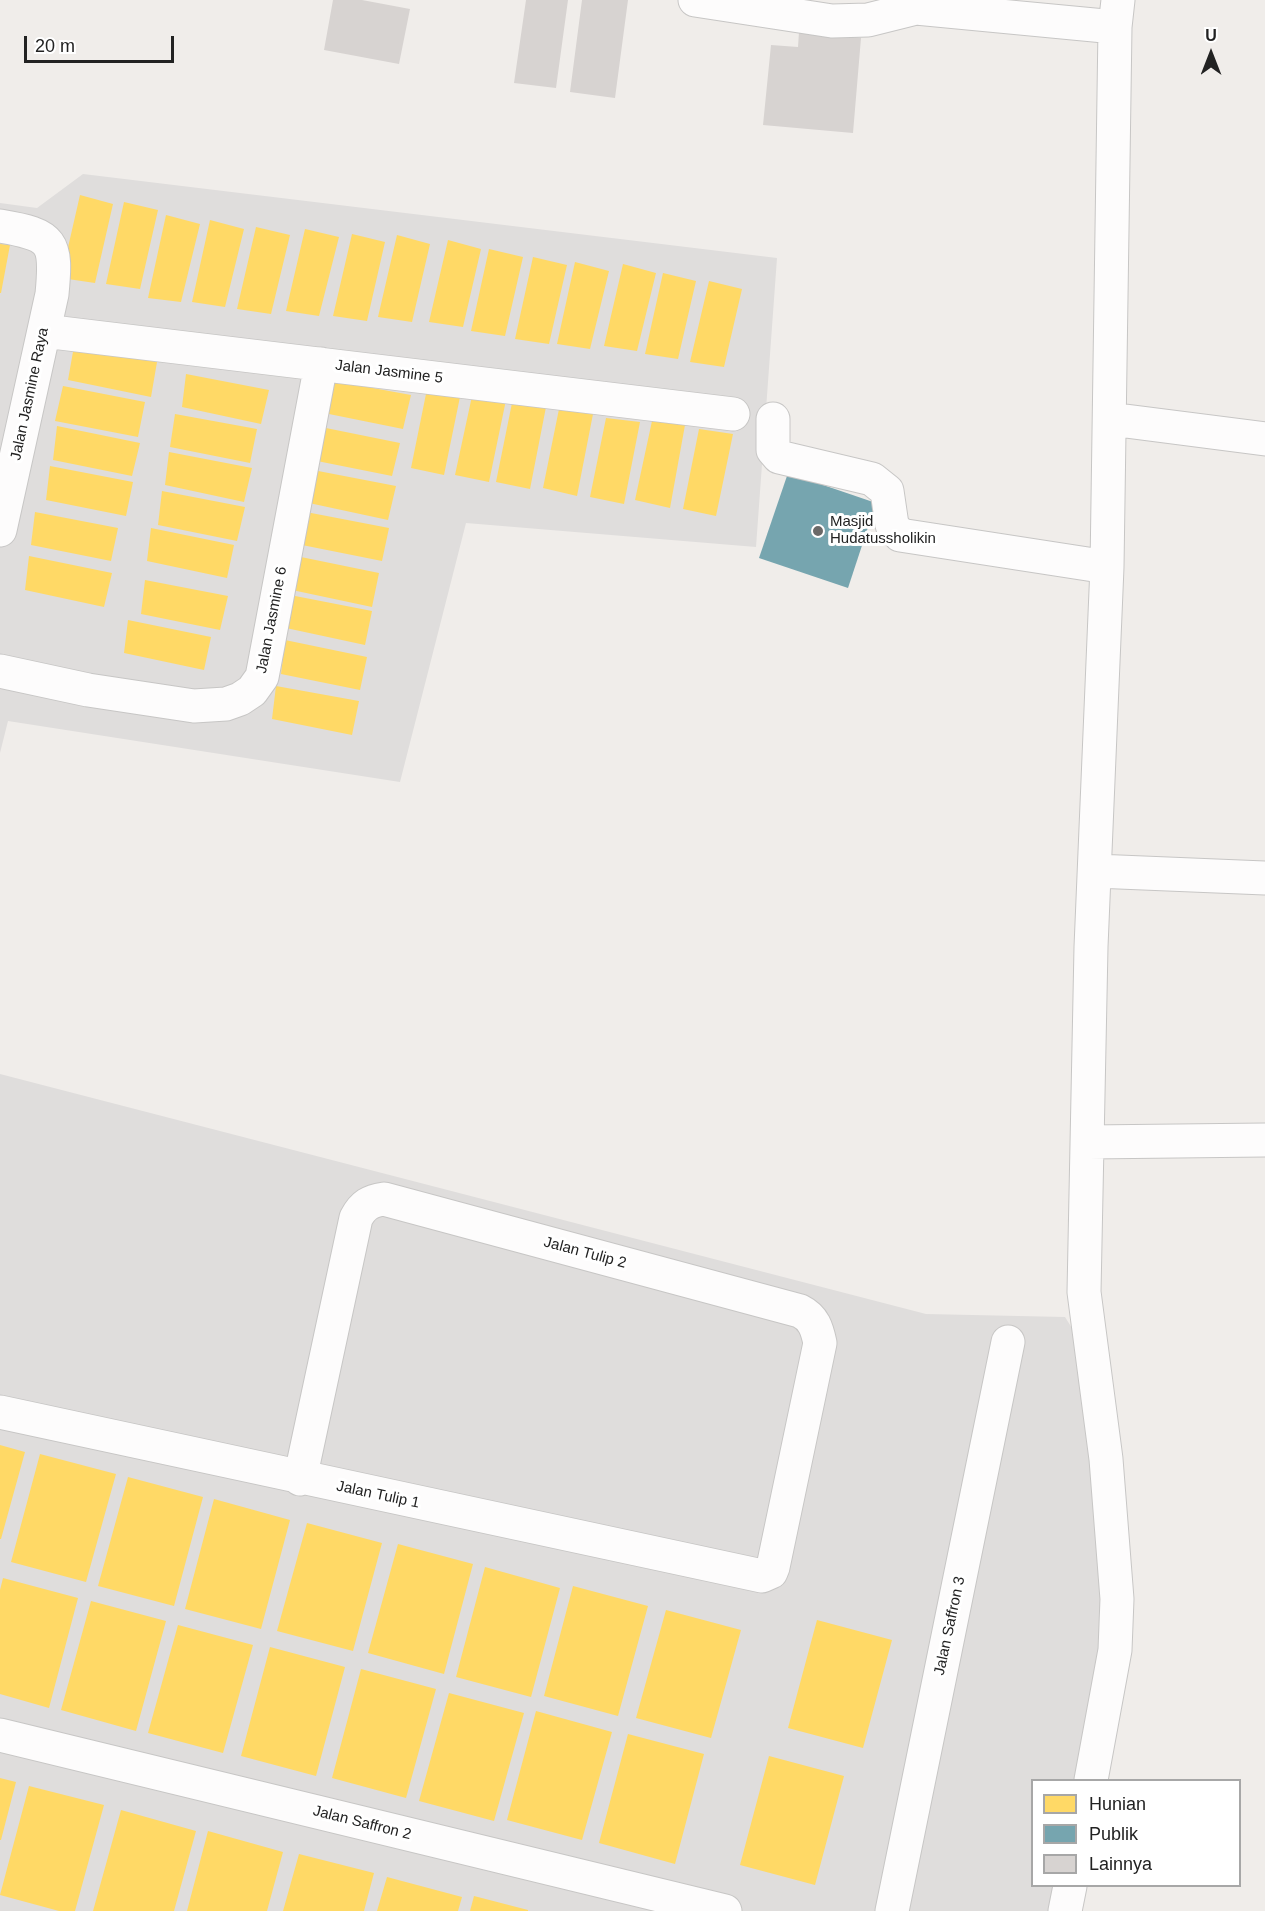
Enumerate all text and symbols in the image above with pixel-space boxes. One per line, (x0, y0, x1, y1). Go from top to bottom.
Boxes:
scale bar (27, 24, 177, 62)
north arrow (1181, 24, 1241, 84)
text: U (1205, 27, 1217, 44)
text: 20 m (35, 36, 75, 56)
street label: Jalan Jasmine Raya (7, 326, 53, 462)
street label: Jalan Jasmine 5 (334, 356, 444, 388)
place label: Masjid Hudatussholikin (830, 513, 936, 548)
marker: Masjid Hudatussholikin (811, 524, 825, 538)
street label: Jalan Jasmine 6 (253, 565, 291, 675)
street label: Jalan Tulip 2 (542, 1233, 628, 1273)
street label: Jalan Tulip 1 (335, 1477, 421, 1513)
street label: Jalan Saffron 3 (931, 1575, 969, 1677)
legend (1031, 1779, 1241, 1887)
text: Hunian (1089, 1794, 1146, 1814)
street label: Jalan Saffron 2 (311, 1802, 413, 1844)
text: Publik (1089, 1824, 1138, 1844)
text: Lainnya (1089, 1854, 1152, 1874)

